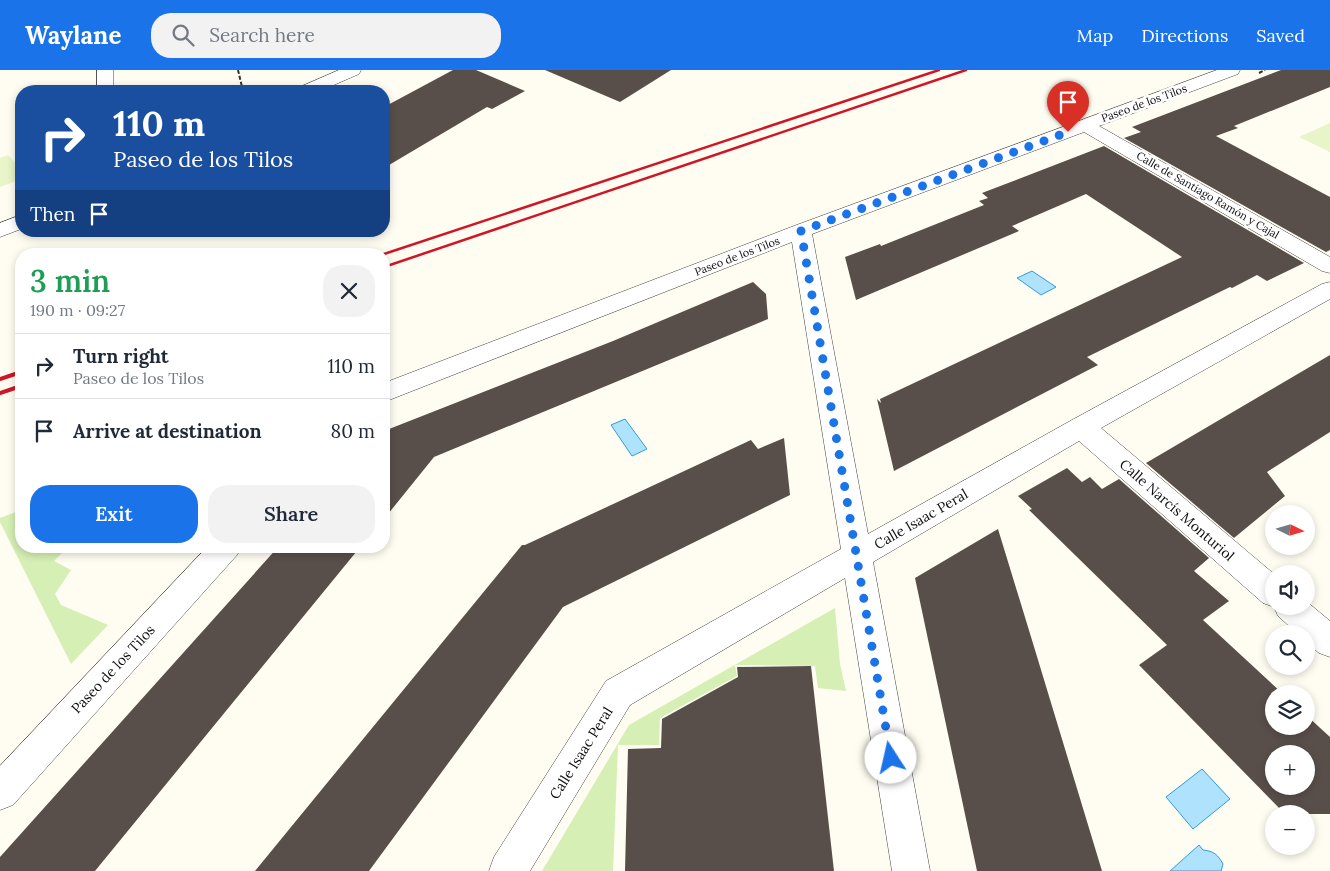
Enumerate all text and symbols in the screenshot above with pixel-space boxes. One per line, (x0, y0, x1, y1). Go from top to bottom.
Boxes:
search box (151, 13, 501, 58)
text: Waylane (25, 20, 121, 51)
icon: search (169, 21, 197, 49)
text: Search here (209, 23, 315, 47)
text: Map (1077, 24, 1113, 47)
text: Directions (1141, 24, 1228, 47)
text: Saved (1256, 24, 1305, 47)
pin (1047, 81, 1089, 132)
street label: Paseo de los Tilos (1099, 81, 1189, 125)
icon: arrive (1054, 88, 1082, 116)
text: 110 m (113, 101, 205, 146)
icon: right (30, 105, 95, 170)
text: Paseo de los Tilos (113, 145, 293, 173)
street label: Calle de Santiago Ramón y Cajal (1134, 148, 1282, 242)
icon: arrive (85, 200, 113, 228)
text: Then (30, 202, 75, 226)
street label: Paseo de los Tilos (692, 233, 782, 279)
text: 3 min (30, 262, 110, 300)
button: close (323, 265, 375, 317)
text: 190 m · 09:27 (30, 300, 125, 320)
text: Turn right (73, 344, 169, 368)
icon: right (30, 352, 58, 380)
text: 110 m (327, 354, 375, 378)
text: Paseo de los Tilos (73, 368, 204, 388)
icon: arrive (30, 417, 58, 445)
text: Arrive at destination (73, 419, 262, 443)
text: 80 m (331, 419, 375, 443)
street label: Calle Narcís Monturiol (1116, 455, 1238, 565)
button: Exit (30, 485, 198, 543)
button: Share (208, 485, 375, 543)
street label: Calle Isaac Peral (871, 485, 971, 553)
north arrow (1265, 505, 1315, 555)
map controls (1265, 505, 1315, 855)
button: sound (1265, 565, 1315, 615)
street label: Paseo de los Tilos (67, 621, 159, 717)
button: search (1265, 625, 1315, 675)
button: layers (1265, 685, 1315, 735)
street label: Calle Isaac Peral (545, 703, 617, 802)
position arrow (864, 731, 916, 783)
button: + (1265, 745, 1315, 795)
button: − (1265, 805, 1315, 855)

